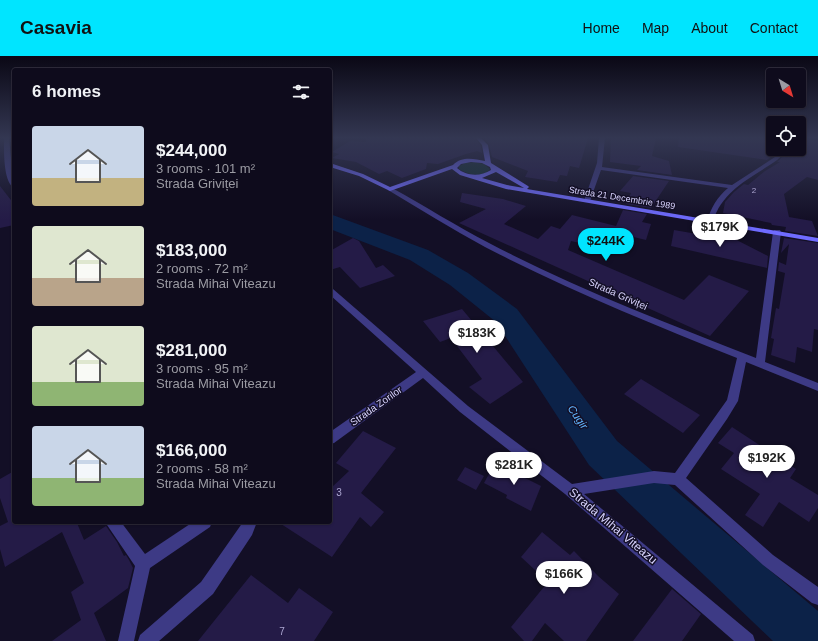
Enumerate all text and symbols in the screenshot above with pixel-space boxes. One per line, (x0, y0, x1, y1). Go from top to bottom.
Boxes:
text: Casavia (20, 17, 92, 38)
text: Home (583, 20, 620, 36)
text: Map (642, 20, 669, 36)
text: About (691, 20, 728, 36)
text: Contact (750, 20, 798, 36)
north arrow (766, 68, 806, 108)
map controls (766, 68, 806, 156)
icon: filters (290, 81, 312, 103)
text: 6 homes (32, 82, 101, 101)
button: locate (766, 116, 806, 156)
text: $244,000 (156, 141, 227, 160)
icon: home (64, 142, 112, 190)
text: 3 rooms · 101 m² (156, 161, 255, 176)
text: Strada Griviței (156, 176, 238, 191)
street label: Strada 21 Decembrie 1989 (568, 185, 676, 211)
house number: 2 (752, 186, 757, 195)
pin: $179K (692, 214, 748, 248)
text: $179K (701, 219, 739, 234)
pin: $244K (578, 228, 634, 262)
text: $244K (587, 233, 625, 248)
text: $183,000 (156, 241, 227, 260)
icon: home (64, 242, 112, 290)
text: 2 rooms · 72 m² (156, 261, 248, 276)
text: Strada Mihai Viteazu (156, 276, 276, 291)
street label: Strada Griviței (587, 276, 649, 312)
pin: $183K (449, 320, 505, 354)
text: $183K (458, 325, 496, 340)
text: $281,000 (156, 341, 227, 360)
icon: home (64, 342, 112, 390)
text: 3 rooms · 95 m² (156, 361, 248, 376)
text: Strada Mihai Viteazu (156, 376, 276, 391)
street label: Strada Zorilor (348, 384, 405, 428)
water label: Cugir (566, 403, 591, 432)
text: $166,000 (156, 441, 227, 460)
icon: home (64, 442, 112, 490)
pin: $192K (739, 445, 795, 479)
text: $192K (748, 450, 786, 465)
pin: $281K (486, 452, 542, 486)
text: $281K (495, 457, 533, 472)
text: 2 rooms · 58 m² (156, 461, 248, 476)
text: Strada Mihai Viteazu (156, 476, 276, 491)
street label: Strada Mihai Viteazu (566, 485, 660, 567)
house number: 3 (336, 487, 342, 498)
pin: $166K (536, 561, 592, 595)
text: $166K (545, 566, 583, 581)
house number: 7 (279, 626, 285, 637)

